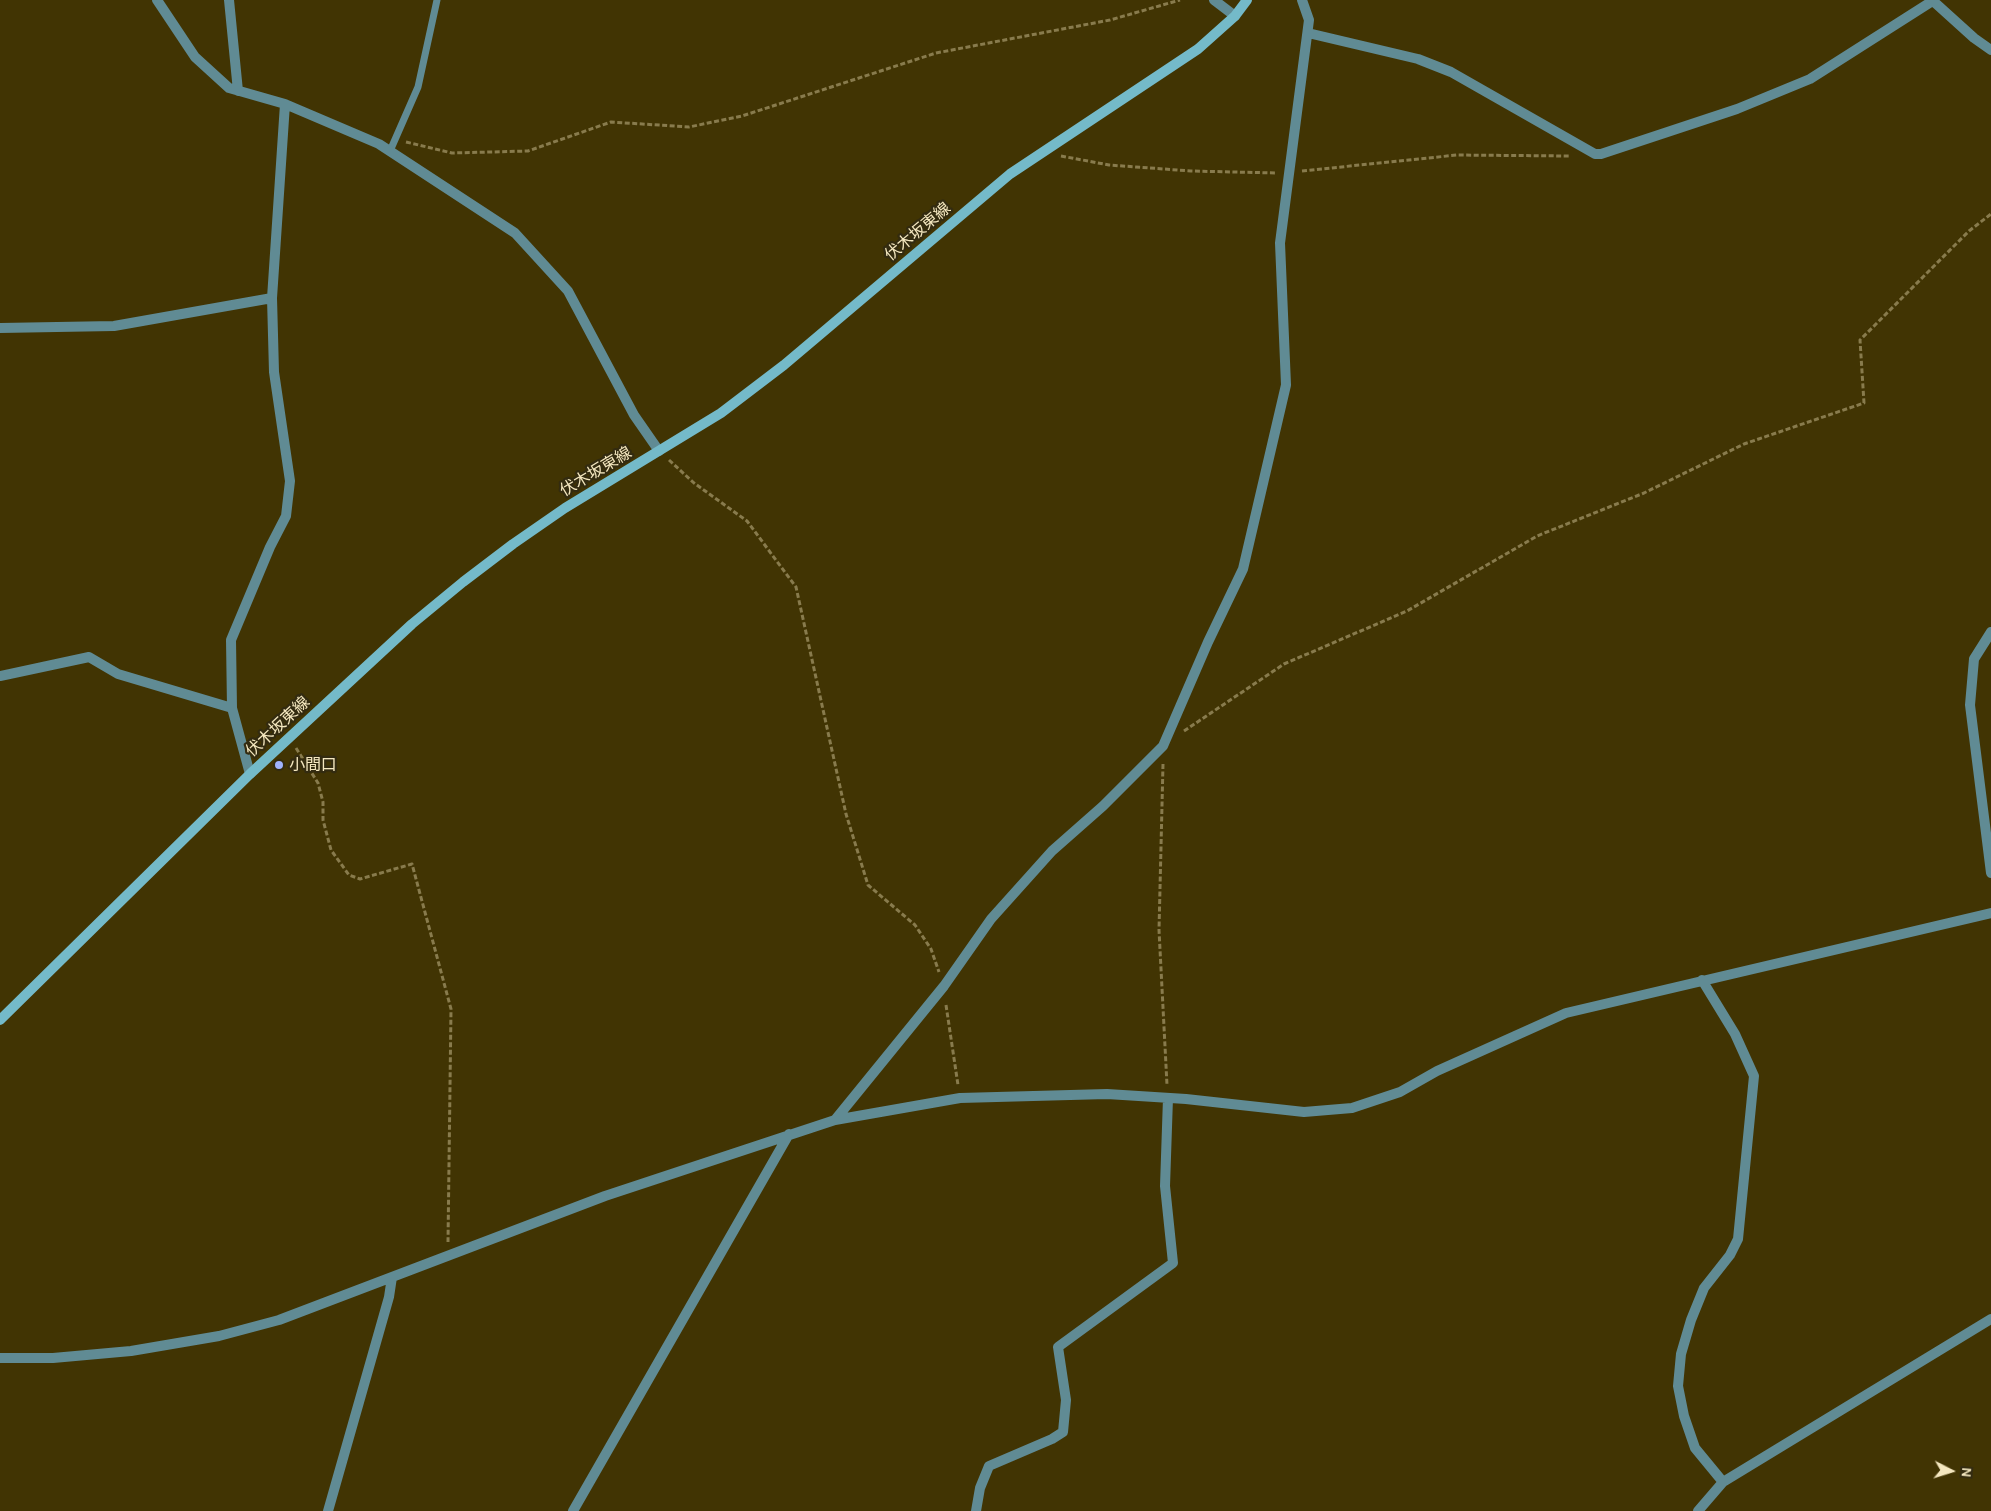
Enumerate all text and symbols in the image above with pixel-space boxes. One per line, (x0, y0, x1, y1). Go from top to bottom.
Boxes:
street label: 伏木坂東線 (881, 199, 955, 265)
street label: 伏木坂東線 (557, 443, 635, 501)
street label: 伏木坂東線 (242, 693, 314, 761)
place label: 小間口 (289, 755, 337, 775)
marker: 小間口 (273, 759, 285, 771)
north arrow (1926, 1446, 1976, 1496)
text: N (1958, 1467, 1975, 1478)

